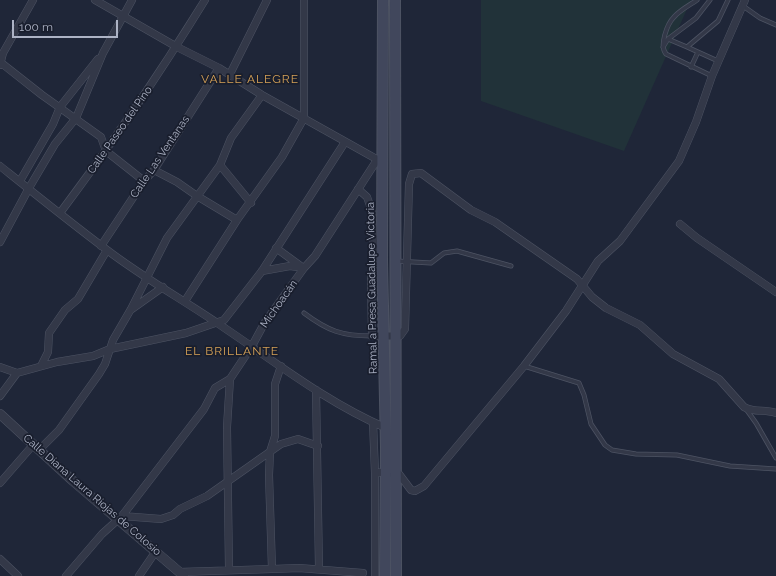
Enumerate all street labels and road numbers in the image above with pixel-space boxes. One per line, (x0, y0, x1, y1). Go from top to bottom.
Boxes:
street label: Calle Paseo del Pino (85, 84, 155, 176)
street label: Calle Las Ventanas (128, 113, 192, 201)
street label: Ramal a Presa Guadalupe Victoria (364, 202, 380, 374)
street label: Michoacán (258, 277, 300, 331)
street label: Calle Diana Laura Riojas de Colosio (20, 431, 164, 559)

